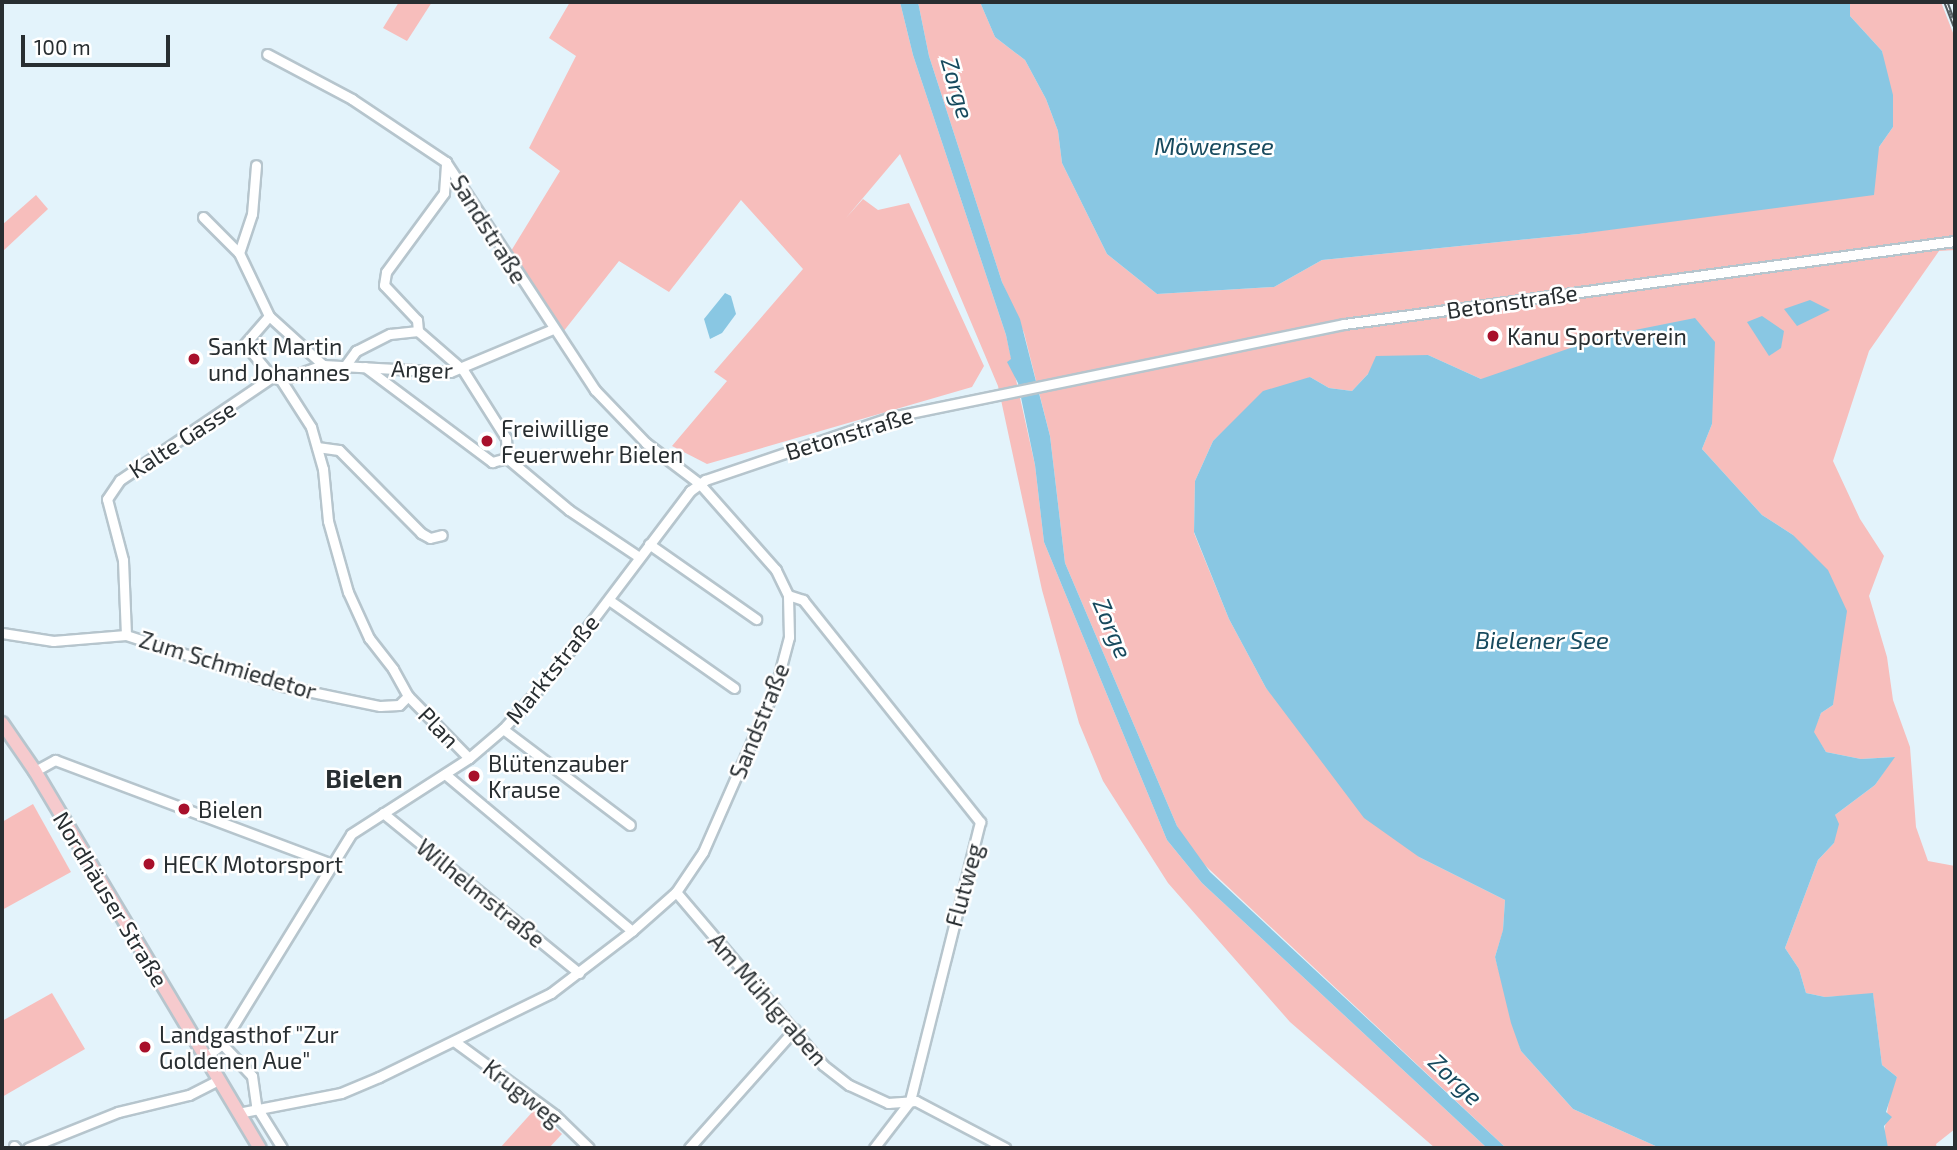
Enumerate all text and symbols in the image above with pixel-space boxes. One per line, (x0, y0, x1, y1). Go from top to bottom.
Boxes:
scale bar (24, 21, 173, 65)
text: 100 m (34, 34, 91, 59)
water label: Zorge (935, 54, 981, 122)
water label: Möwensee (1154, 132, 1274, 160)
street label: Sandstraße (445, 170, 533, 288)
street label: Betonstraße (1445, 278, 1579, 324)
place label: Kanu Sportverein (1507, 322, 1687, 350)
marker: Kanu Sportverein (1485, 328, 1501, 344)
place label: Sankt Martin und Johannes (208, 332, 350, 386)
marker: Sankt Martin und Johannes (186, 351, 202, 367)
street label: Anger (391, 354, 453, 384)
street label: Kalte Gasse (123, 394, 241, 484)
street label: Betonstraße (782, 401, 916, 465)
place label: Freiwillige Feuerwehr Bielen (501, 414, 684, 468)
marker: Freiwillige Feuerwehr Bielen (479, 433, 495, 449)
water label: Zorge (1087, 593, 1139, 663)
street label: Marktstraße (500, 609, 604, 729)
street label: Zum Schmiedetor (136, 625, 320, 705)
water label: Bielener See (1475, 626, 1609, 654)
street label: Sandstraße (723, 659, 795, 783)
street label: Plan (413, 701, 465, 753)
place label: Blütenzauber Krause (488, 749, 629, 803)
district label: Bielen (325, 762, 403, 794)
marker: Blütenzauber Krause (466, 768, 482, 784)
place label: Bielen (198, 795, 263, 823)
marker: Bielen (176, 801, 192, 817)
street label: Nordhäuser Straße (48, 806, 174, 992)
street label: Wilhelmstraße (411, 833, 551, 953)
street label: Flutweg (940, 840, 988, 930)
place label: HECK Motorsport (163, 850, 343, 878)
marker: HECK Motorsport (141, 856, 157, 872)
street label: Am Mühlgraben (703, 927, 833, 1071)
place label: Landgasthof "Zur Goldenen Aue" (159, 1020, 340, 1074)
marker: Landgasthof "Zur Goldenen Aue" (137, 1039, 153, 1055)
water label: Zorge (1423, 1047, 1489, 1111)
street label: Krugweg (478, 1054, 568, 1132)

